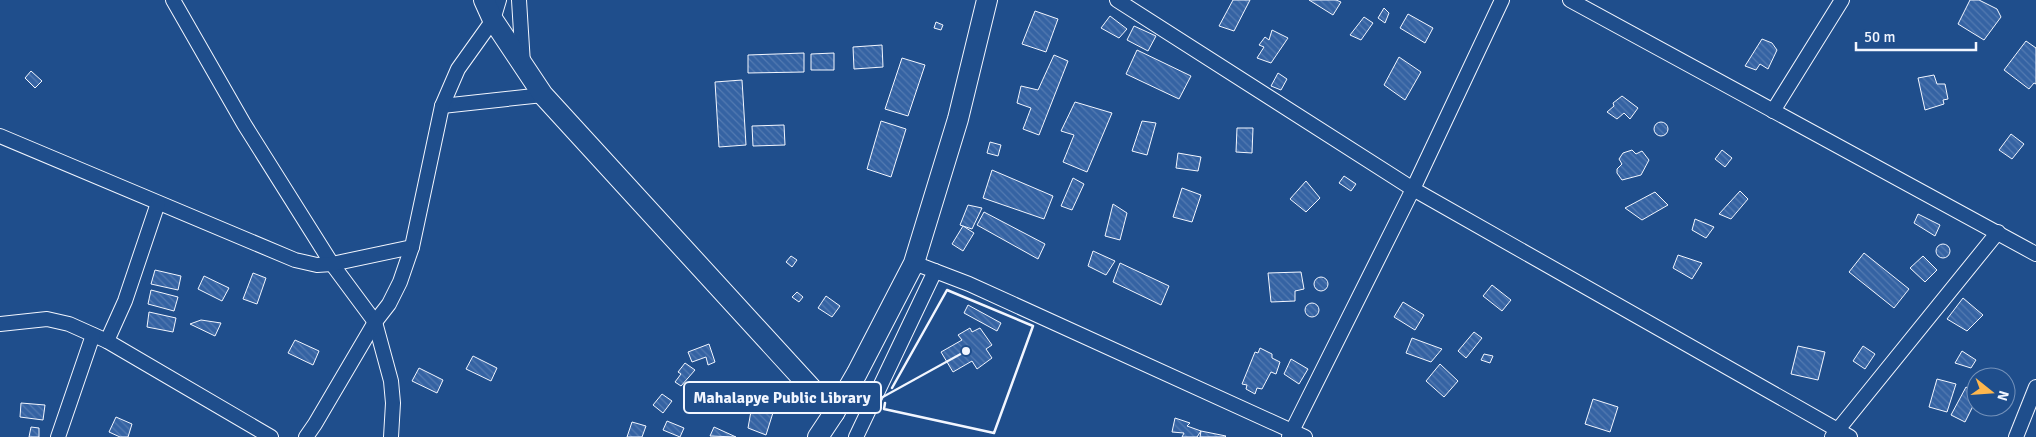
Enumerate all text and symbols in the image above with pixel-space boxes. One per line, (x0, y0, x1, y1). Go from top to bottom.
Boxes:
scale bar (1856, 20, 1976, 52)
text: 50 m (1864, 28, 1895, 46)
north arrow (1966, 367, 2016, 417)
callout: Mahalapye Public Library (684, 382, 881, 413)
text: Mahalapye Public Library (693, 388, 871, 408)
text: N (1993, 389, 2013, 403)

